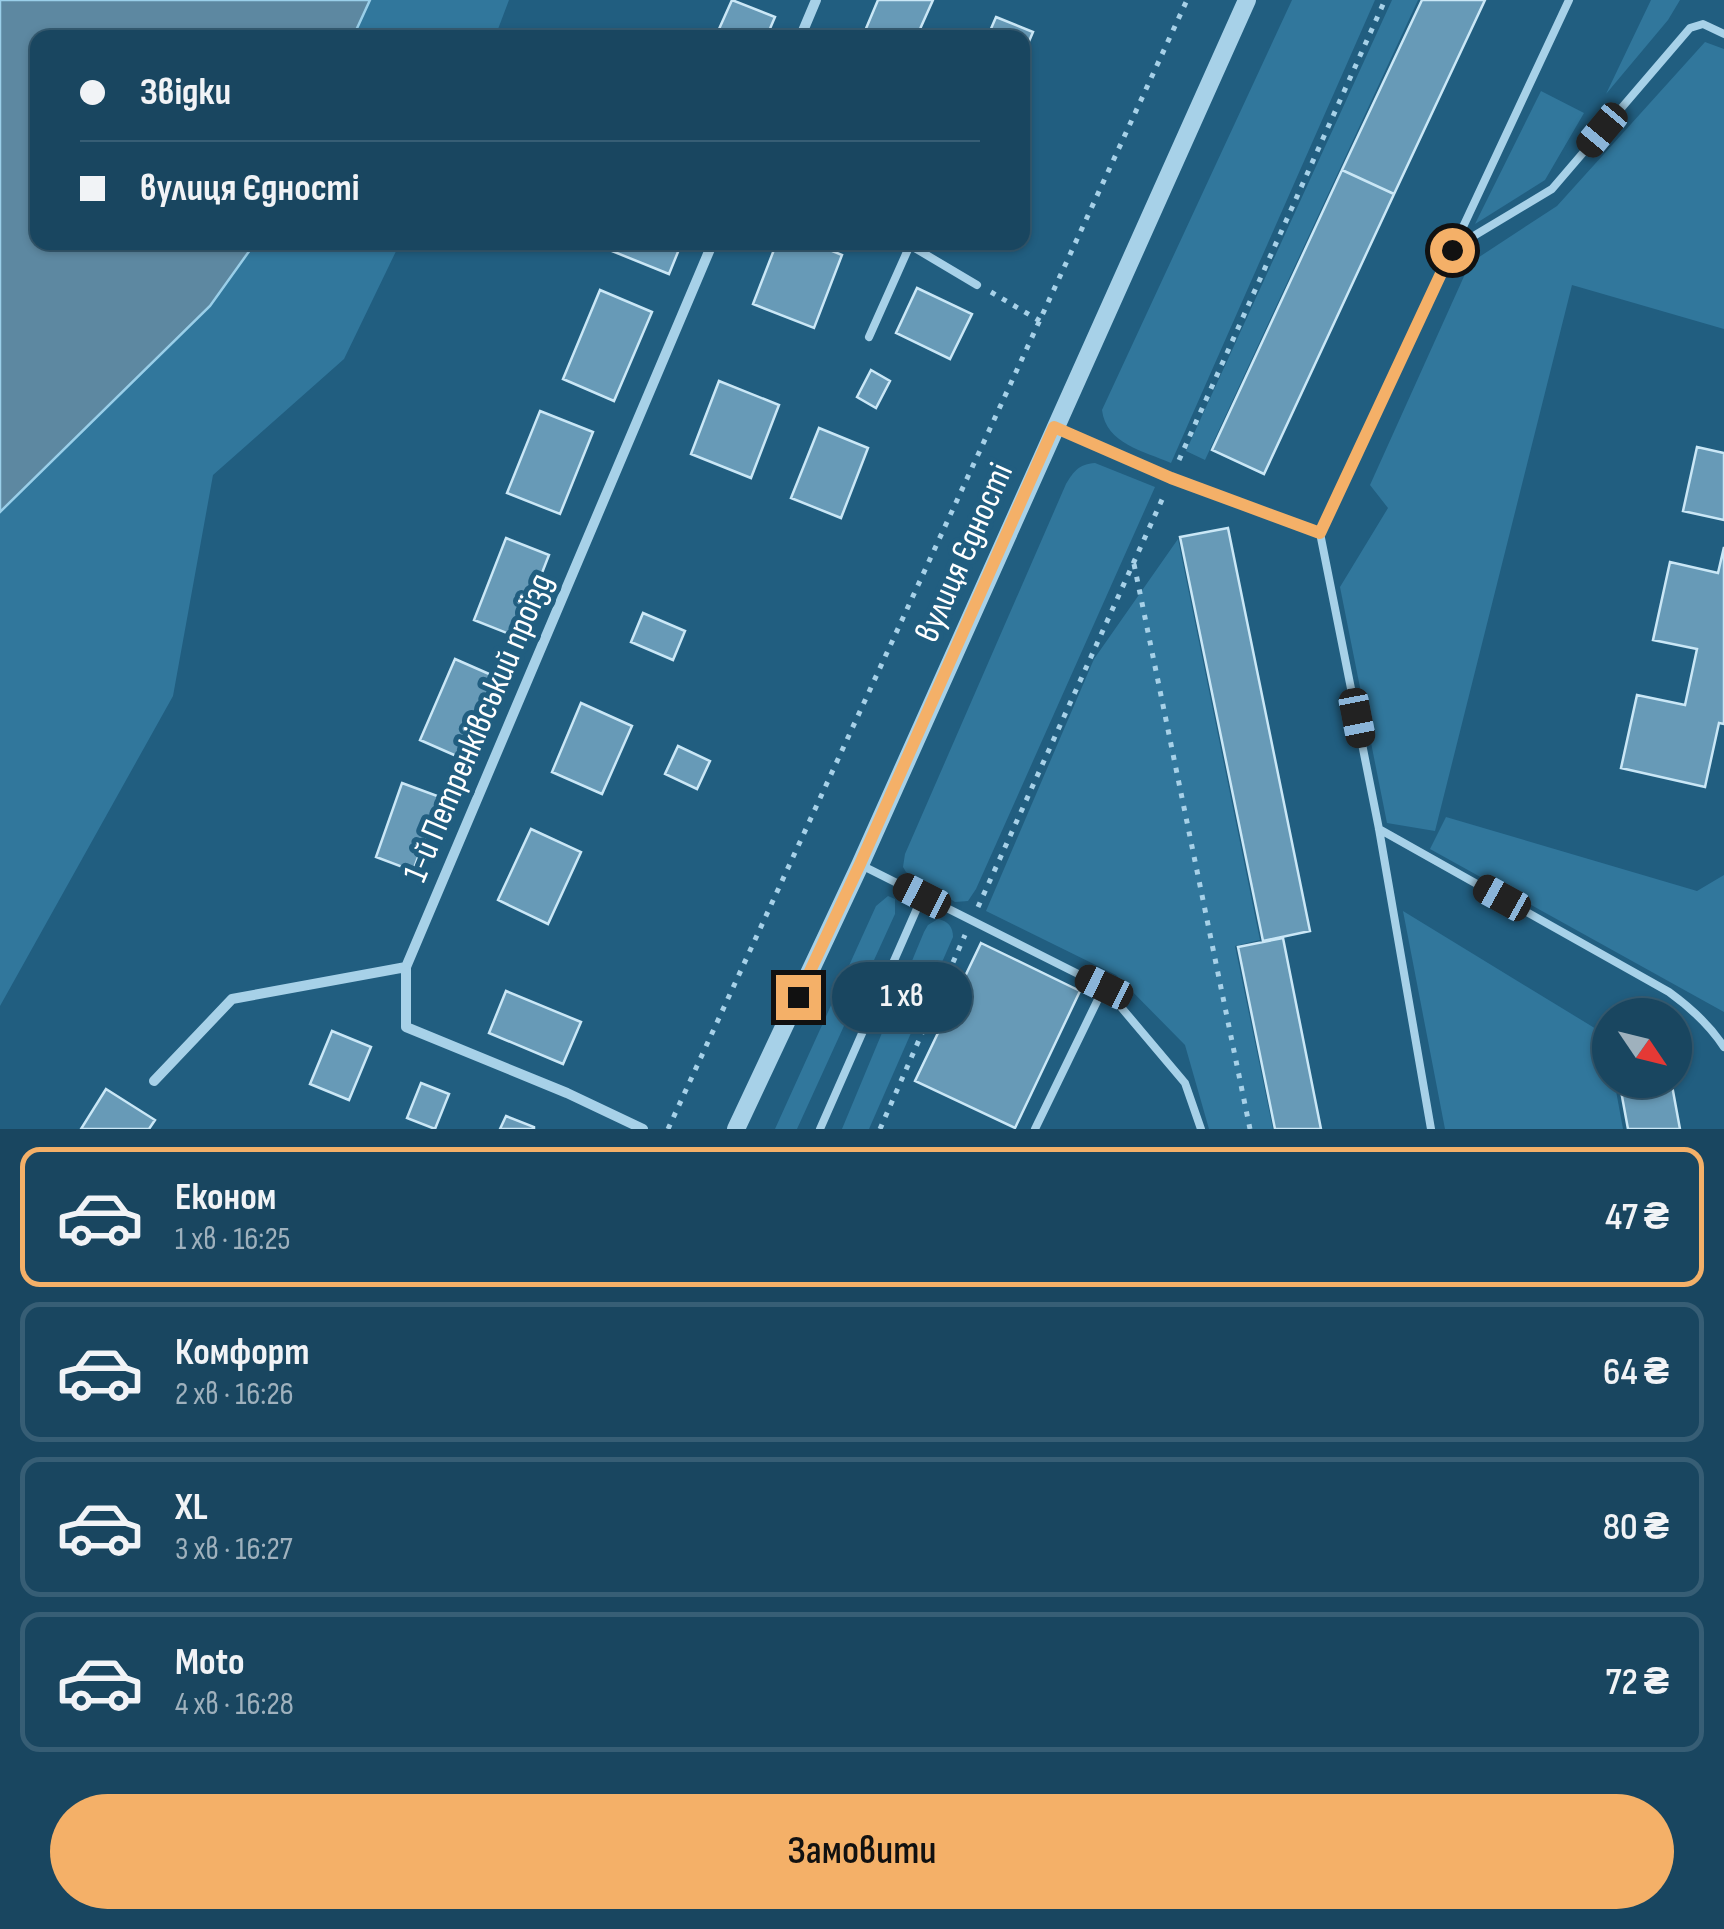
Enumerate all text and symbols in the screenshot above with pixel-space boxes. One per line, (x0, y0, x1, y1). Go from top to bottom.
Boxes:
text: Звідки (140, 70, 231, 115)
car (1571, 97, 1633, 163)
text: вулиця Єдності (140, 166, 359, 211)
route start (1430, 228, 1475, 273)
street label: вулиця Єдності (906, 457, 1023, 649)
street label: 1-й Петренківський проїзд (394, 567, 563, 888)
car (1337, 686, 1377, 750)
car (888, 869, 956, 923)
car (1468, 870, 1536, 926)
car (1070, 960, 1138, 1014)
callout: 1 хв (833, 962, 973, 1032)
route end (776, 975, 821, 1020)
text: 1 хв (880, 977, 924, 1016)
north arrow (1592, 998, 1692, 1098)
map controls (1592, 998, 1692, 1098)
icon: car (55, 1172, 145, 1262)
text: Економ (175, 1175, 276, 1220)
text: 47 ₴ (1605, 1195, 1669, 1240)
text: 1 хв · 16:25 (175, 1220, 290, 1259)
icon: car (55, 1327, 145, 1417)
text: Комфорт (175, 1330, 309, 1375)
text: 64 ₴ (1603, 1350, 1669, 1395)
text: 2 хв · 16:26 (175, 1375, 294, 1414)
icon: car (55, 1482, 145, 1572)
text: XL (175, 1485, 208, 1530)
text: 80 ₴ (1603, 1505, 1669, 1550)
text: 3 хв · 16:27 (175, 1530, 293, 1569)
icon: car (55, 1637, 145, 1727)
text: Moto (175, 1640, 245, 1685)
text: 72 ₴ (1606, 1660, 1669, 1705)
text: 4 хв · 16:28 (175, 1685, 294, 1724)
button: Замовити (50, 1794, 1674, 1909)

